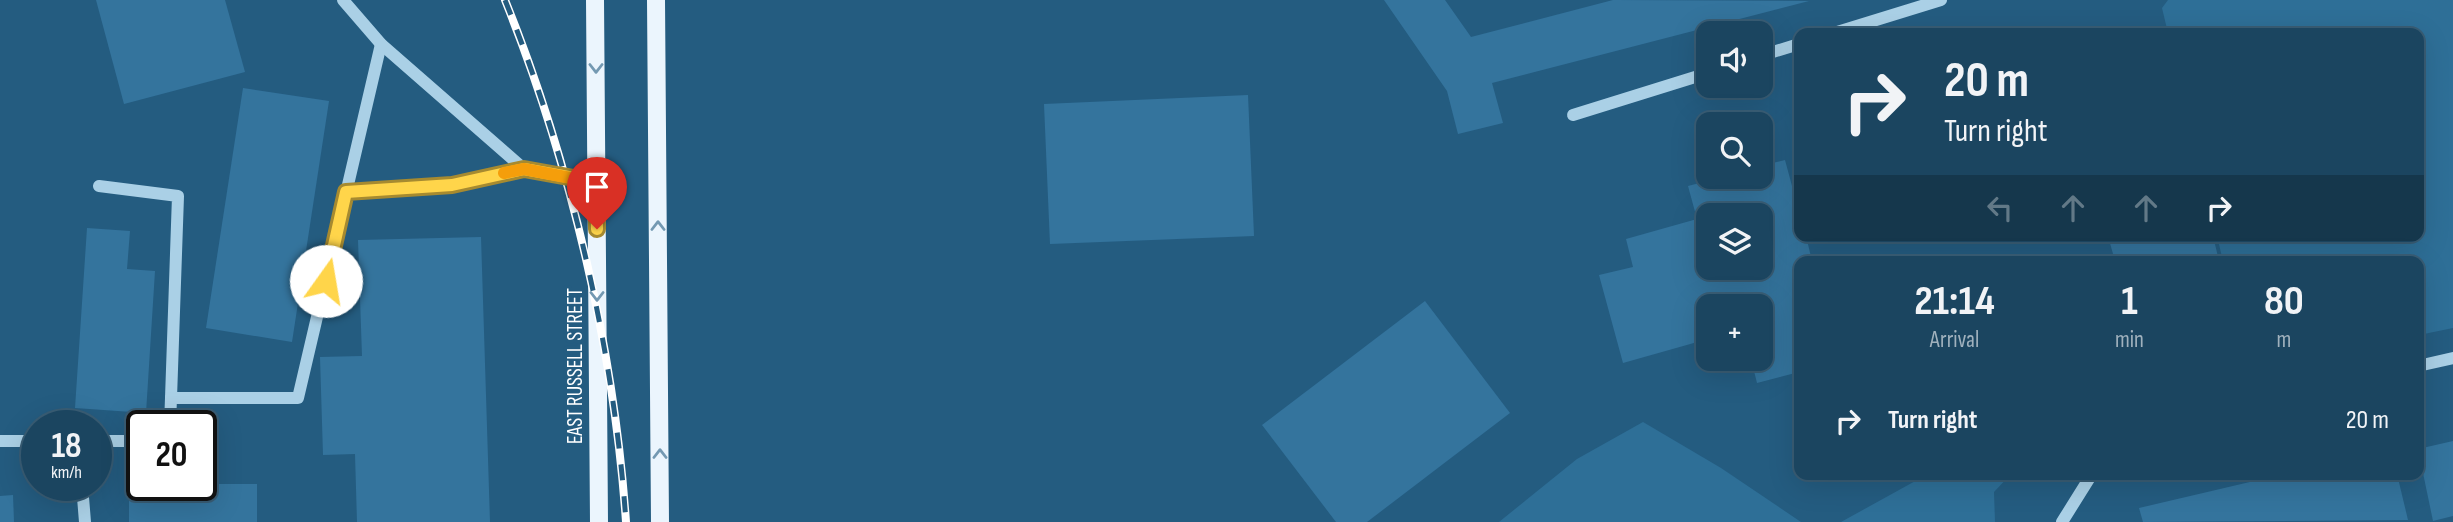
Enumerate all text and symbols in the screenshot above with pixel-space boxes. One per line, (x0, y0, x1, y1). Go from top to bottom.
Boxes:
map controls (1696, 21, 1773, 371)
button: sound (1696, 21, 1773, 98)
text: 20 m (1944, 52, 2029, 111)
icon: right (1829, 56, 1920, 147)
one-way arrow (588, 63, 603, 74)
button: search (1696, 112, 1773, 189)
text: Turn right (1944, 112, 2048, 151)
pin (567, 157, 627, 229)
icon: arrive (578, 168, 616, 206)
icon: left (1981, 189, 2019, 227)
icon: ahead (2054, 189, 2092, 227)
icon: ahead (2127, 189, 2165, 227)
icon: right (2200, 189, 2238, 227)
button: layers (1696, 203, 1773, 280)
one-way arrow (650, 221, 666, 231)
position arrow (289, 244, 363, 318)
text: 21:14 (1914, 276, 1995, 327)
text: 1 (2121, 276, 2138, 327)
text: 80 (2264, 276, 2304, 327)
street label: EAST RUSSELL STREET (563, 287, 588, 444)
one-way arrow (589, 291, 605, 301)
button: + (1696, 294, 1773, 371)
text: Arrival (1930, 326, 1979, 354)
text: min (2115, 326, 2144, 354)
text: m (2277, 326, 2291, 354)
icon: right (1829, 402, 1867, 440)
text: Turn right (1888, 405, 1977, 436)
text: 20 m (2346, 405, 2389, 436)
speed limit sign: 20 (126, 410, 217, 501)
text: 18 (51, 425, 82, 468)
one-way arrow (652, 448, 667, 459)
text: km/h (51, 462, 82, 483)

